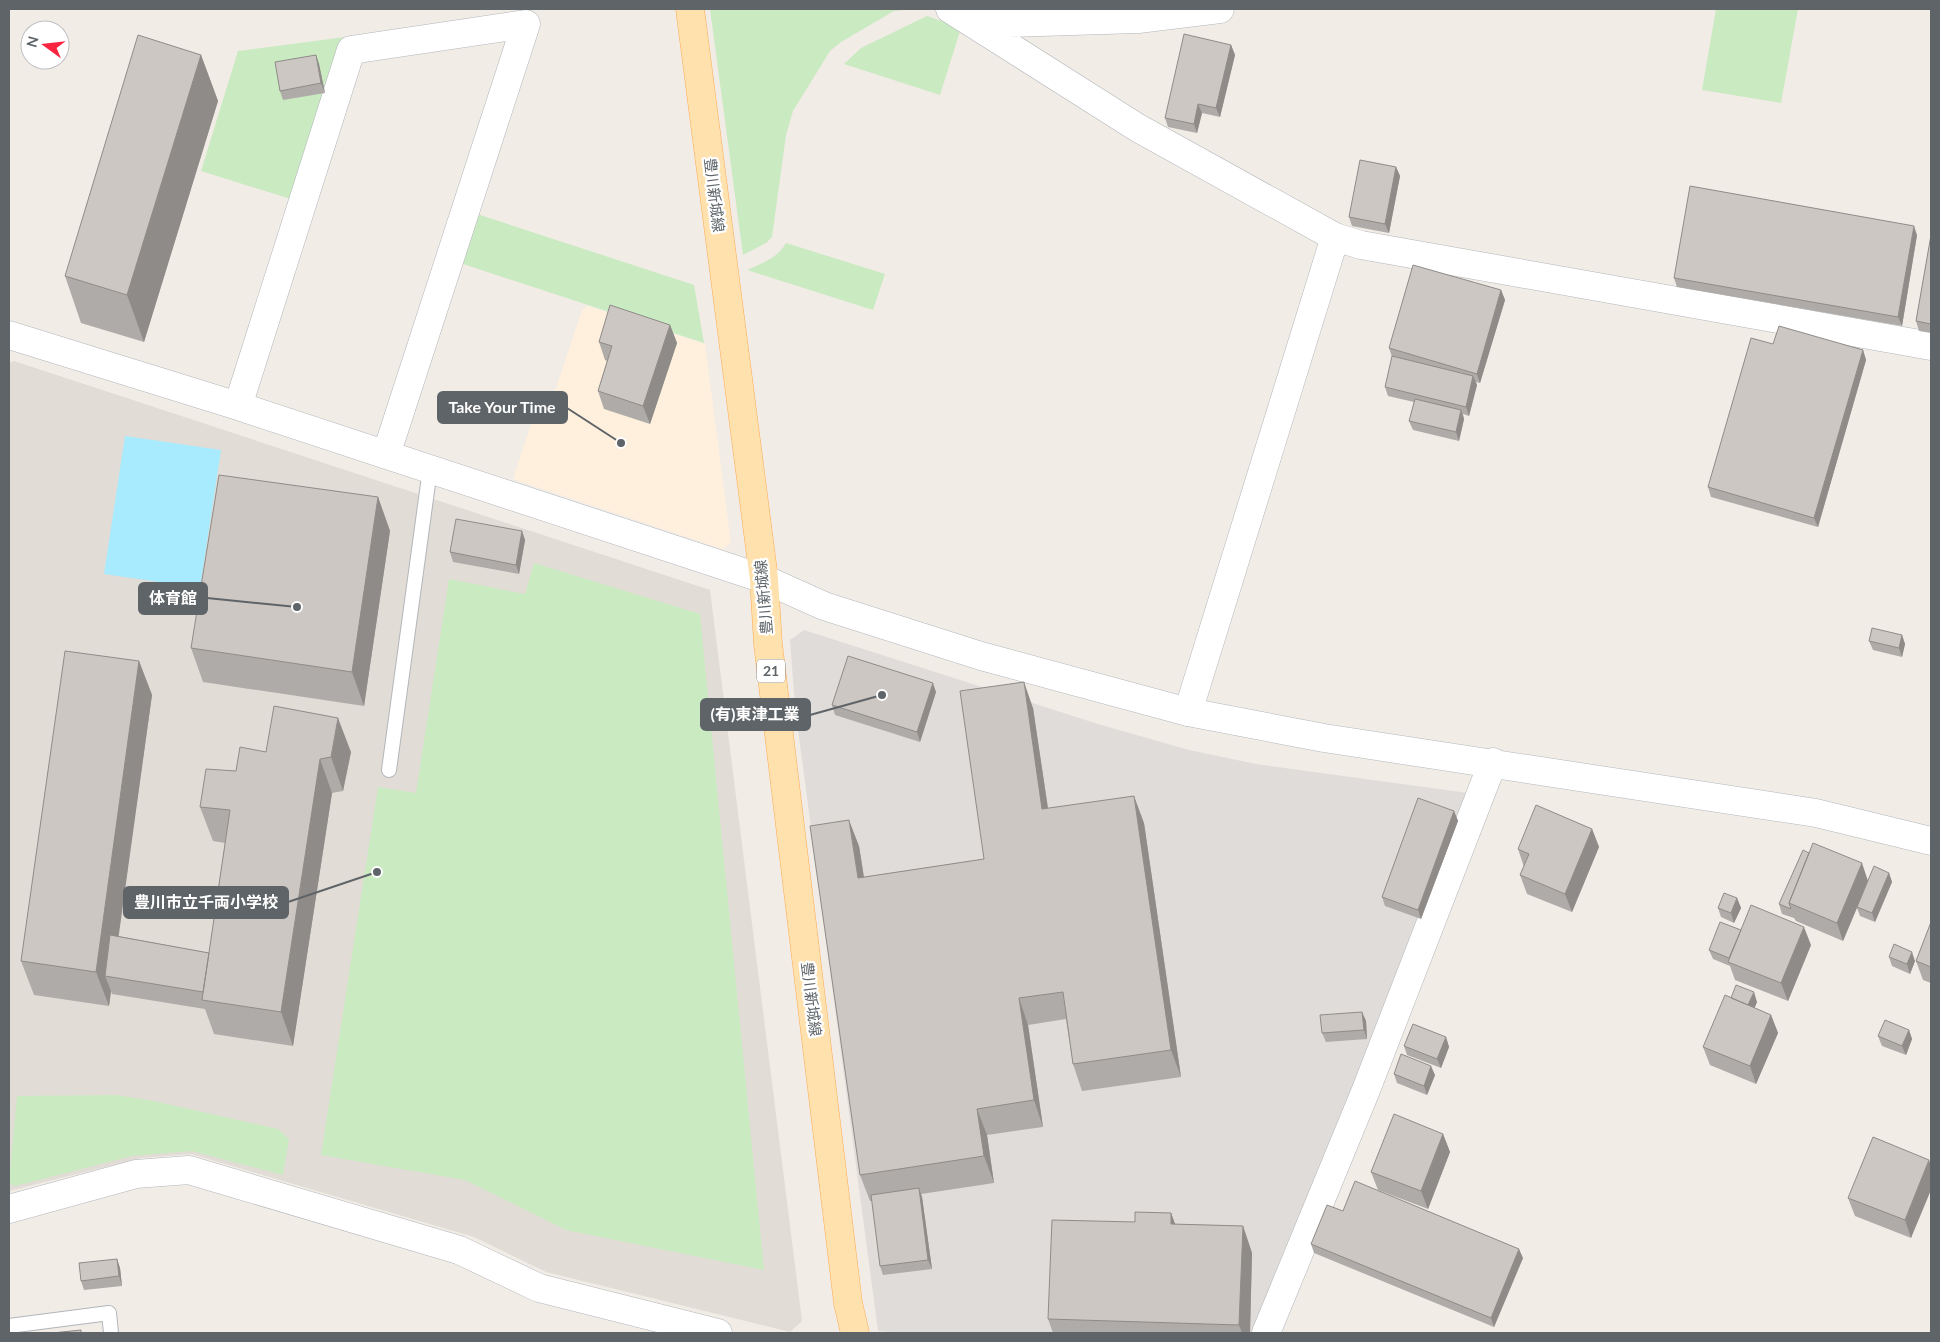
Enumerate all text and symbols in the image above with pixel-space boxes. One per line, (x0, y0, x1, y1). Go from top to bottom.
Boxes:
north arrow (20, 20, 70, 70)
text: N (22, 34, 42, 49)
street label: 豊川新城線 (701, 157, 728, 233)
callout: Take Your Time (438, 392, 567, 423)
text: Take Your Time (448, 397, 556, 416)
street label: 豊川新城線 (751, 559, 775, 635)
callout: 体育館 (139, 583, 207, 614)
text: 体育館 (149, 588, 197, 607)
road number: 21 (757, 659, 785, 682)
callout: (有)東津工業 (701, 699, 810, 730)
text: (有)東津工業 (711, 704, 799, 723)
callout: 豊川市立千両小学校 (124, 887, 288, 918)
text: 豊川市立千両小学校 (134, 892, 278, 911)
street label: 豊川新城線 (798, 961, 825, 1037)

